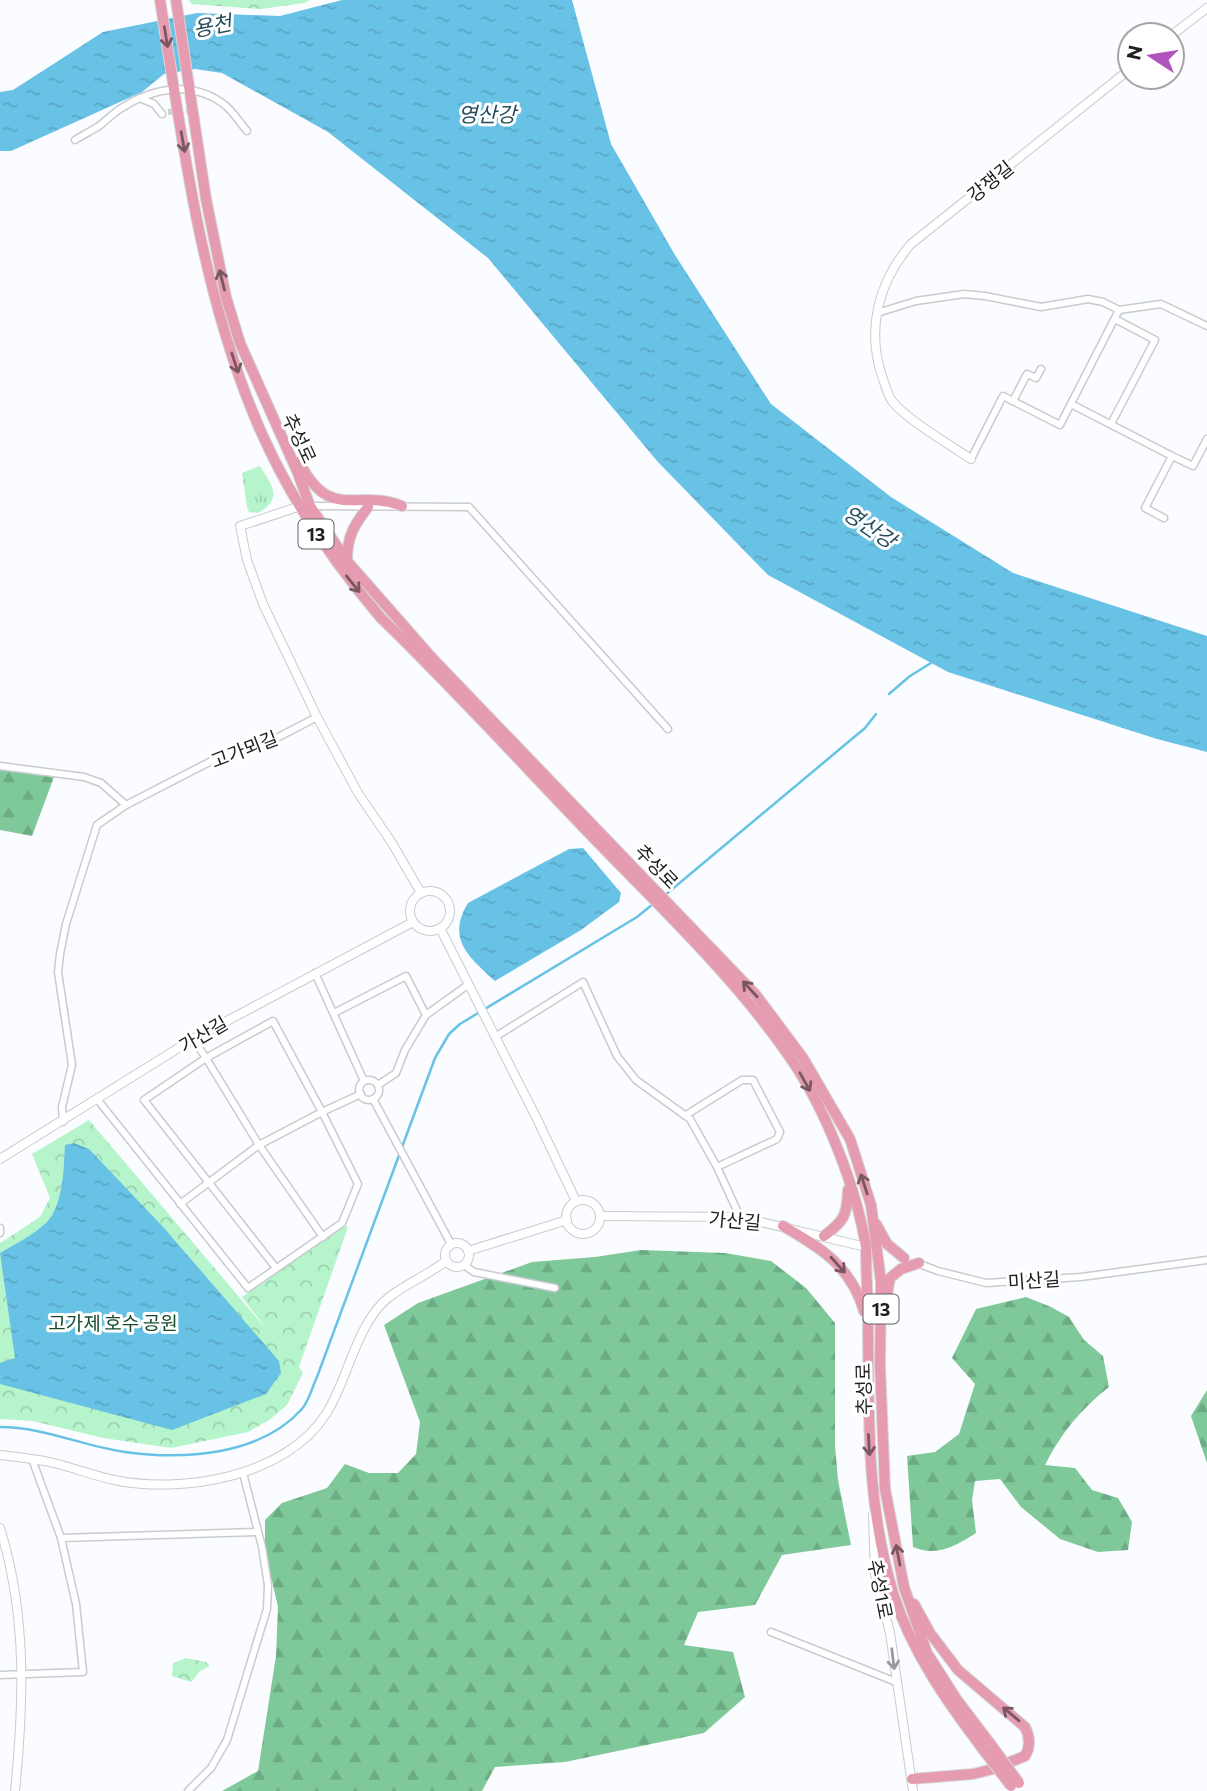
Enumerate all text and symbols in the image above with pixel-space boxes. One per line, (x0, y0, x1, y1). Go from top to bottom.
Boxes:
water label: 용천 (191, 9, 236, 41)
north arrow (1116, 21, 1186, 91)
one-way arrow (160, 25, 173, 48)
text: N (1121, 43, 1147, 62)
water label: 영산강 (458, 101, 519, 126)
one-way arrow (177, 130, 191, 153)
street label: 강쟁길 (962, 156, 1018, 206)
one-way arrow (215, 269, 228, 292)
one-way arrow (229, 352, 242, 374)
street label: 추성로 (278, 409, 322, 467)
water label: 영산강 (839, 499, 903, 554)
road number: 13 (298, 520, 334, 548)
one-way arrow (345, 575, 360, 593)
street label: 고가뫼길 (207, 726, 281, 772)
street label: 추성로 (631, 839, 683, 893)
one-way arrow (742, 980, 758, 998)
street label: 가산길 (175, 1011, 231, 1057)
one-way arrow (799, 1071, 812, 1092)
one-way arrow (857, 1173, 870, 1195)
street label: 가산길 (708, 1206, 762, 1234)
one-way arrow (829, 1256, 846, 1273)
street label: 미산길 (1007, 1267, 1061, 1293)
road number: 13 (864, 1294, 898, 1324)
park label: 고가제 호수 공원 (48, 1311, 178, 1334)
street label: 추성로 (851, 1363, 875, 1415)
one-way arrow (862, 1433, 875, 1456)
one-way arrow (891, 1544, 905, 1567)
street label: 추성1로 (864, 1557, 898, 1621)
one-way arrow (887, 1647, 900, 1670)
one-way arrow (1002, 1706, 1020, 1722)

